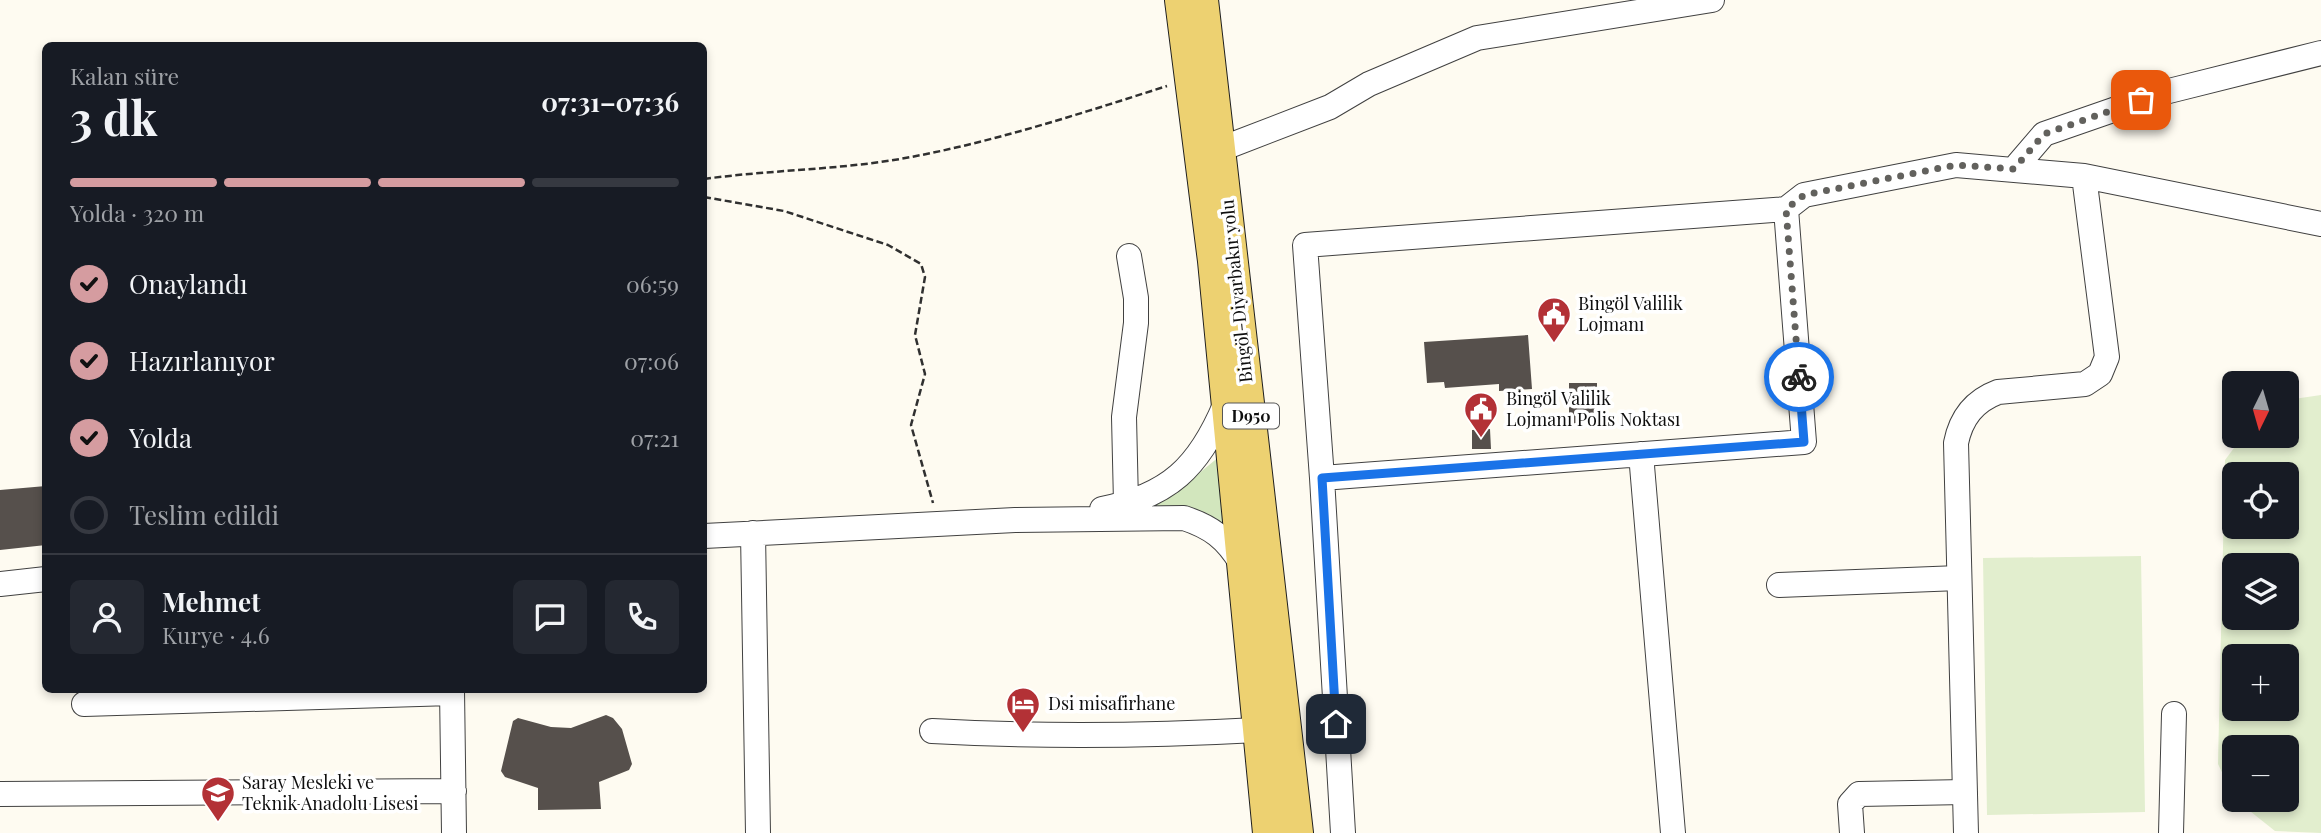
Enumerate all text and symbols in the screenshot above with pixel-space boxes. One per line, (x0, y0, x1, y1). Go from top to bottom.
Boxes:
text: Kalan süre (70, 60, 179, 91)
pin (2111, 70, 2171, 130)
icon: bag (2122, 81, 2160, 119)
text: 07:31–07:36 (541, 84, 679, 119)
text: 3 dk (70, 86, 157, 148)
text: Yolda · 320 m (70, 197, 204, 228)
street label: Bingöl-Diyarbakır yolu (1214, 198, 1258, 384)
icon: check (70, 265, 108, 303)
text: Onaylandı (129, 266, 248, 301)
text: 06:59 (626, 268, 679, 299)
place label: Bingöl Valilik Lojmanı (1578, 291, 1683, 336)
public building icon: Bingöl Valilik Lojmanı (1535, 295, 1573, 344)
icon: check (70, 342, 108, 380)
courier (1764, 342, 1834, 412)
text: Hazırlanıyor (129, 343, 275, 378)
text: 07:06 (624, 345, 679, 376)
icon: bike (1780, 358, 1818, 396)
north arrow (2222, 371, 2300, 448)
map controls (2222, 371, 2299, 812)
place label: Bingöl Valilik Lojmanı Polis Noktası (1506, 386, 1680, 431)
public building icon: Bingöl Valilik Lojmanı Polis Noktası (1462, 390, 1500, 439)
road number: D950 (1223, 404, 1279, 428)
icon: check (70, 419, 108, 457)
text: Yolda (129, 420, 192, 455)
text: 07:21 (630, 422, 679, 453)
button: locate (2222, 462, 2299, 539)
text: Teslim edildi (129, 497, 279, 532)
button: layers (2222, 553, 2299, 630)
button: person (70, 580, 144, 654)
button: chat (513, 580, 587, 654)
button: phone (605, 580, 679, 654)
text: Mehmet (162, 584, 260, 619)
text: Kurye · 4.6 (162, 619, 270, 650)
button: + (2222, 644, 2299, 721)
hotel icon: Dsi misafirhane (1004, 685, 1042, 734)
place label: Dsi misafirhane (1048, 691, 1175, 715)
pin (1306, 694, 1366, 754)
icon: home (1317, 705, 1355, 743)
button: − (2222, 735, 2299, 812)
place label: Saray Mesleki ve Teknik Anadolu Lisesi (242, 770, 419, 815)
school or university icon: Saray Mesleki ve Teknik Anadolu Lisesi (199, 774, 237, 823)

